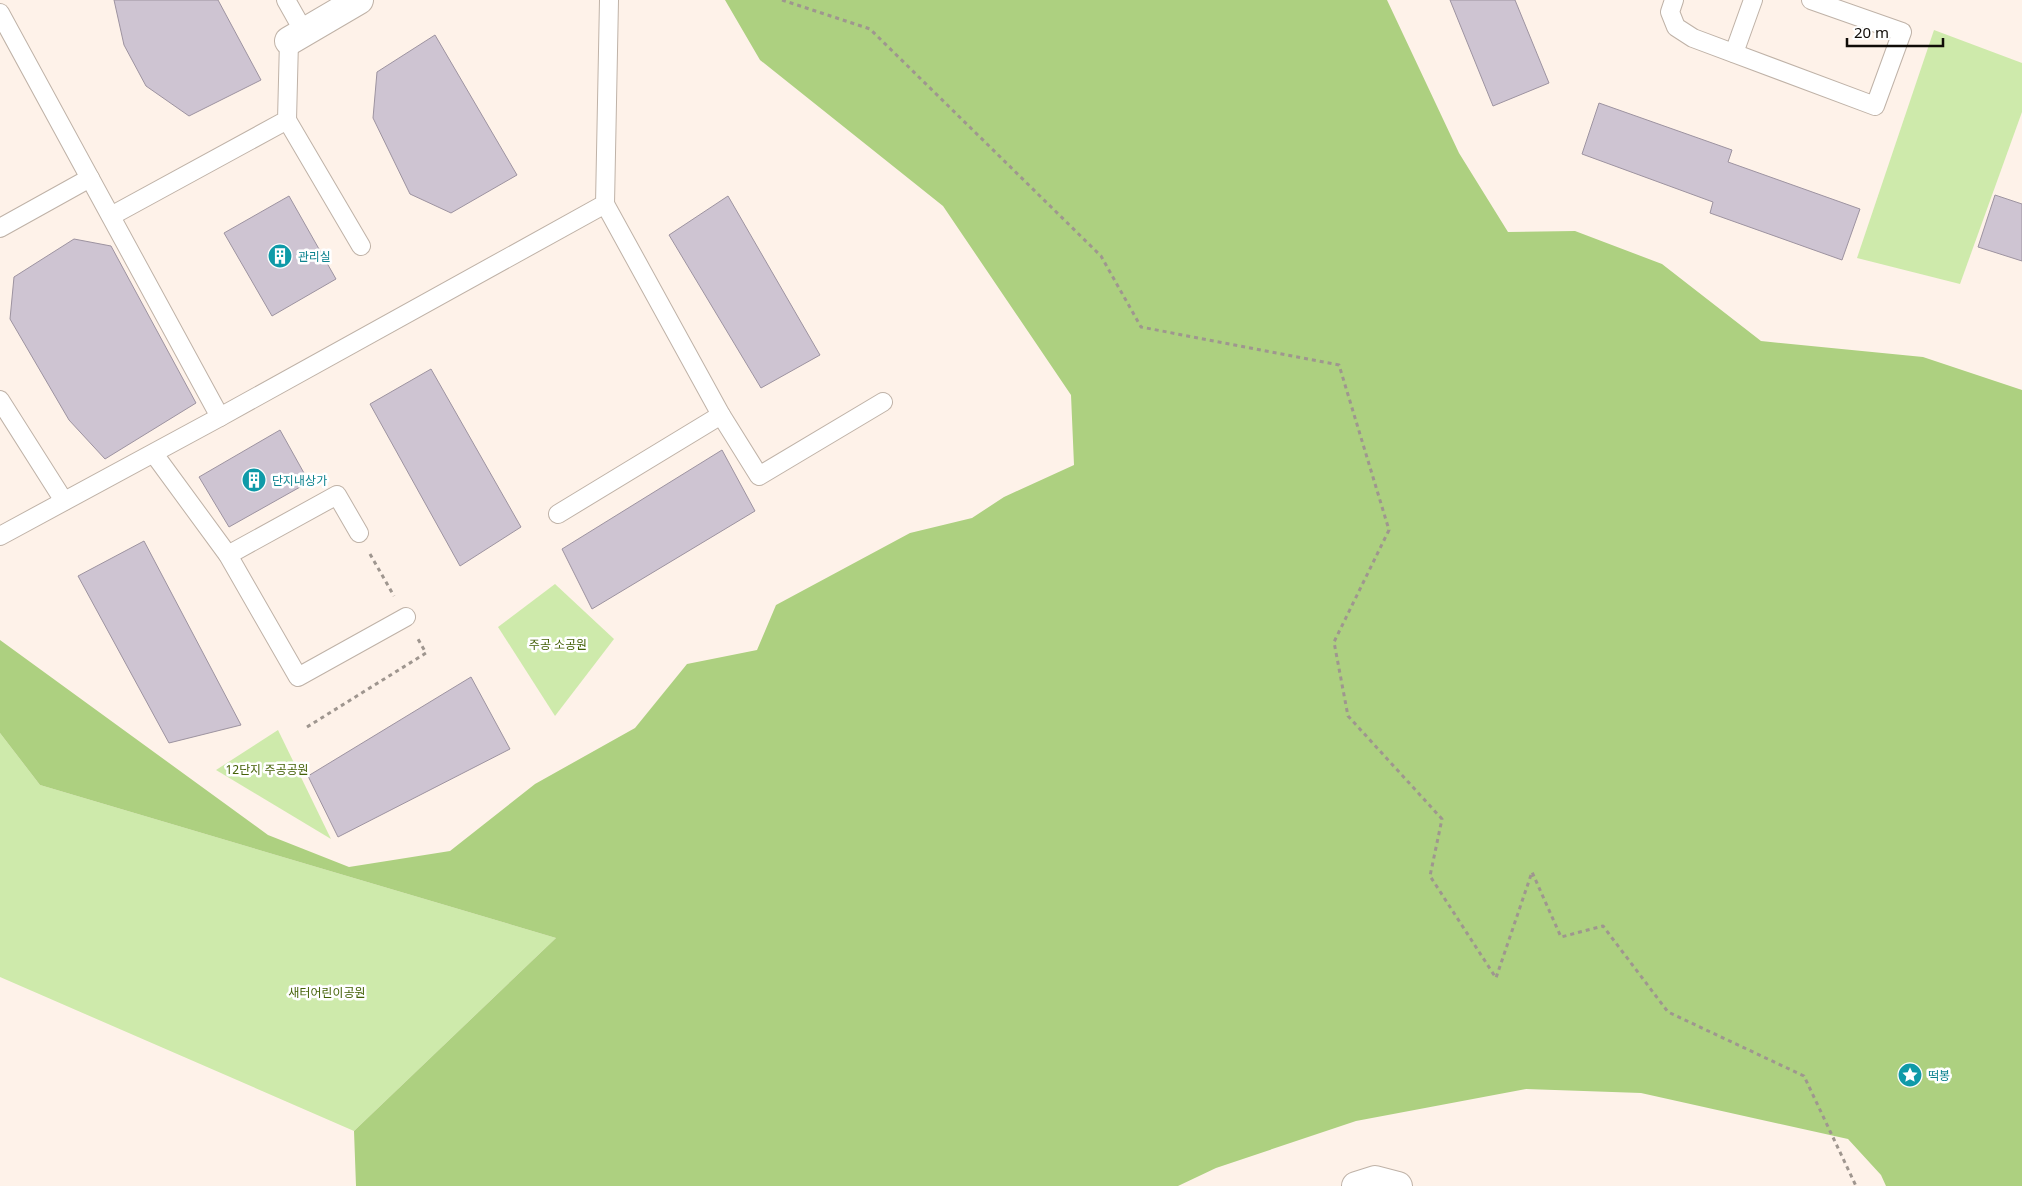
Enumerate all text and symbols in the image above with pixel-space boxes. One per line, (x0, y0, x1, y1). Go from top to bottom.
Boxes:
scale bar (1847, 15, 1943, 47)
text: 20 m (1854, 22, 1889, 42)
building icon: 관리실 (267, 243, 293, 269)
place label: 관리실 (298, 248, 331, 265)
building icon: 단지내상가 (241, 467, 267, 493)
place label: 단지내상가 (272, 472, 327, 489)
park label: 주공 소공원 (529, 636, 587, 653)
park label: 12단지 주공공원 (225, 761, 309, 778)
park label: 새터어린이공원 (288, 984, 366, 1001)
place icon: 떡봉 (1897, 1062, 1923, 1088)
place label: 떡봉 (1928, 1067, 1950, 1084)

